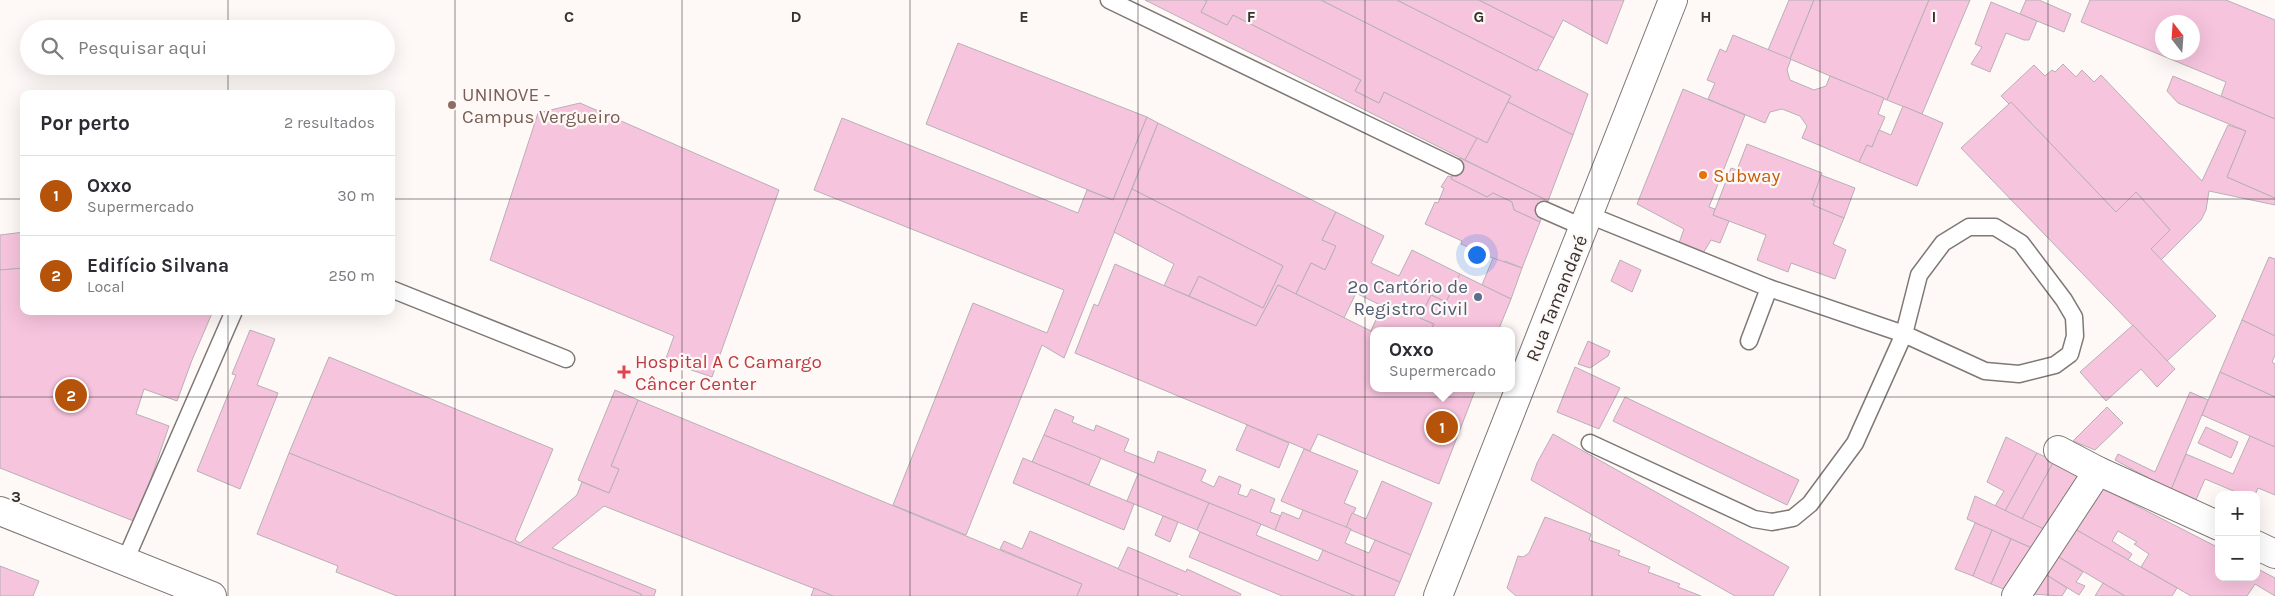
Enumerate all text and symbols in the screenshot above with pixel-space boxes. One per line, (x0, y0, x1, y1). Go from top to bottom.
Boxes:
text: C (564, 7, 574, 26)
text: D (791, 7, 802, 26)
text: E (1019, 7, 1029, 26)
text: F (1247, 7, 1256, 26)
text: G (1474, 7, 1484, 26)
text: H (1700, 7, 1712, 26)
text: I (1932, 7, 1936, 26)
north arrow (2155, 15, 2200, 60)
search box (20, 20, 395, 75)
icon: search (38, 34, 66, 62)
text: Pesquisar aqui (78, 37, 207, 59)
place label: UNINOVE - Campus Vergueiro (462, 84, 620, 128)
marker: UNINOVE - Campus Vergueiro (446, 99, 458, 111)
text: Por perto (40, 111, 130, 135)
text: 2 resultados (284, 113, 375, 132)
place label: Subway (1713, 165, 1780, 187)
marker: Subway (1697, 169, 1709, 181)
text: Oxxo (87, 175, 132, 197)
text: 1 (53, 186, 59, 205)
text: 30 m (337, 186, 375, 205)
text: Supermercado (87, 197, 194, 216)
street label: Rua Tamandaré (1522, 232, 1592, 365)
your location (1464, 242, 1490, 268)
text: Edifício Silvana (87, 255, 229, 277)
text: 2 (51, 266, 61, 285)
text: 250 m (328, 266, 375, 285)
place label: 2º Cartório de Registro Civil (1347, 276, 1468, 320)
text: Local (87, 277, 125, 296)
marker: 2º Cartório de Registro Civil (1472, 291, 1484, 303)
popup (1370, 327, 1515, 392)
text: Oxxo (1389, 339, 1434, 361)
place label: Hospital A C Camargo Câncer Center (635, 351, 822, 395)
text: Supermercado (1389, 361, 1496, 380)
marker: Hospital A C Camargo Câncer Center (617, 365, 631, 379)
pin: 2 (55, 376, 87, 414)
pin: 1 (1426, 408, 1458, 446)
text: 3 (11, 487, 21, 506)
map controls (2215, 491, 2260, 581)
button: + (2215, 491, 2260, 536)
button: − (2215, 536, 2260, 581)

